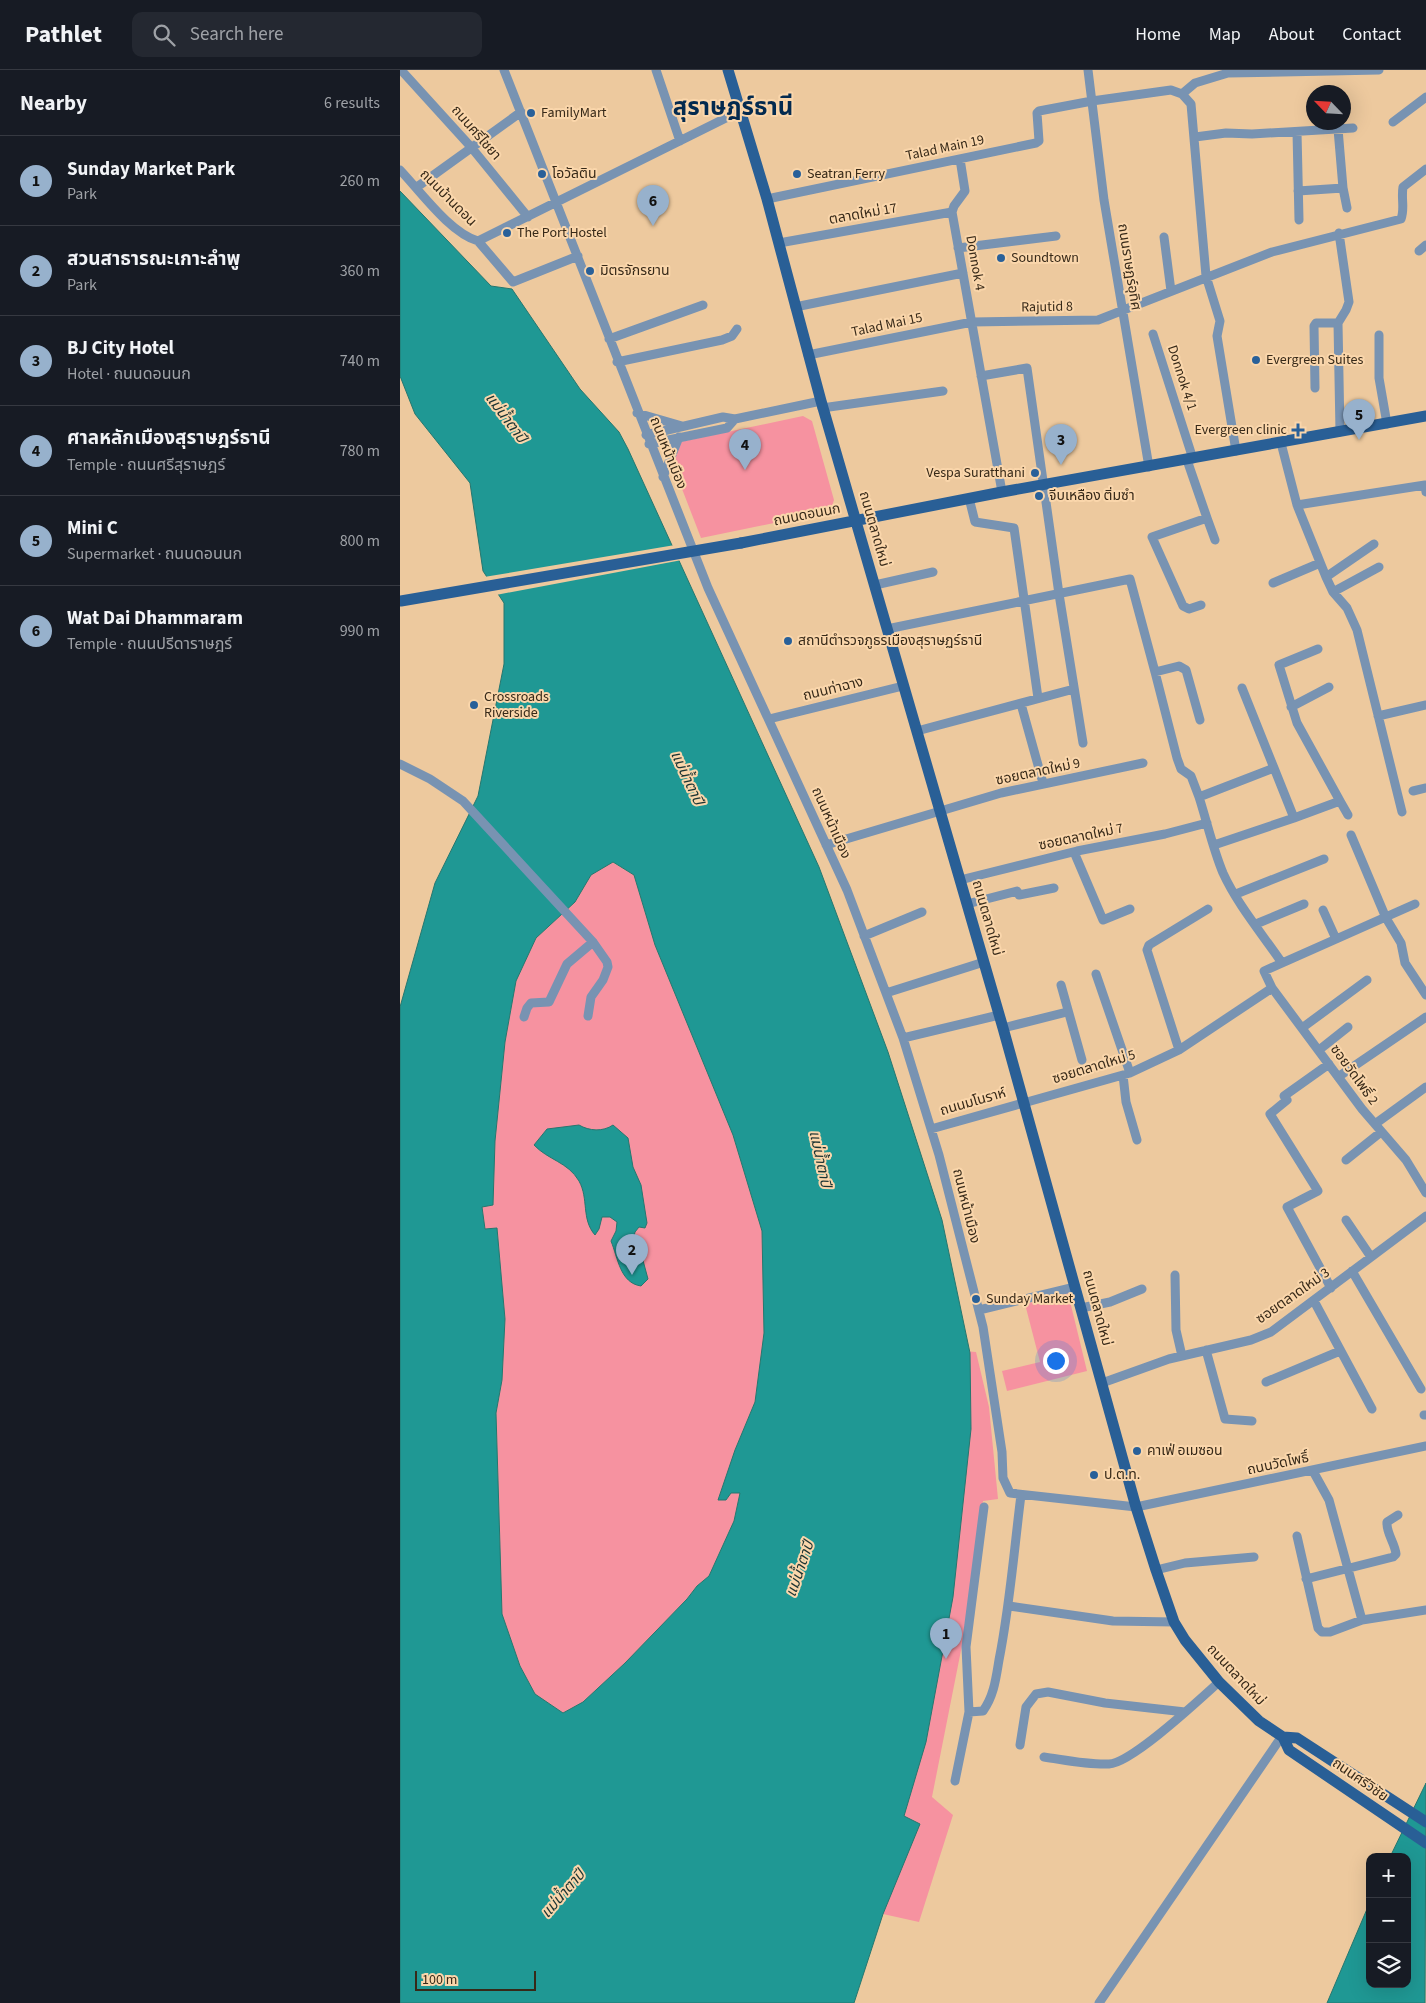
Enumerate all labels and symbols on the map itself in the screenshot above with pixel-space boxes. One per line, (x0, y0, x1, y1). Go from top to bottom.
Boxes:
north arrow (1306, 85, 1351, 130)
district label: สุราษฎร์ธานี (673, 90, 793, 125)
street label: ถนนศรีไชยา (446, 101, 506, 165)
place label: FamilyMart (541, 103, 607, 123)
marker: FamilyMart (525, 107, 537, 119)
street label: Talad Main 19 (904, 130, 986, 166)
place label: โอวัลติน (552, 164, 597, 184)
place label: Seatran Ferry (807, 164, 886, 184)
street label: ถนนบ้านดอน (415, 165, 481, 231)
marker: โอวัลติน (536, 168, 548, 180)
marker: Seatran Ferry (791, 168, 803, 180)
pin: 6 (637, 185, 669, 226)
street label: ตลาดใหม่ 17 (827, 198, 899, 230)
street label: ถนนราษฏร์อุทิศ (1112, 222, 1146, 312)
place label: The Port Hostel (517, 223, 607, 243)
marker: The Port Hostel (501, 227, 513, 239)
street label: Donnok 4 (960, 234, 990, 292)
place label: Soundtown (1011, 248, 1079, 268)
marker: Soundtown (995, 252, 1007, 264)
place label: มิตรจักรยาน (600, 261, 670, 281)
marker: มิตรจักรยาน (584, 265, 596, 277)
street label: Rajutid 8 (1021, 297, 1073, 317)
street label: Talad Mai 15 (850, 308, 924, 342)
street label: Donnok 4/1 (1162, 343, 1202, 413)
place label: Evergreen Suites (1266, 350, 1364, 370)
marker: Evergreen Suites (1250, 354, 1262, 366)
water label: แม่น้ำตาปี (480, 388, 534, 449)
pin: 5 (1343, 399, 1375, 440)
street label: ถนนหน้าเมือง (644, 414, 692, 492)
place label: Evergreen clinic (1195, 420, 1288, 440)
marker: Evergreen clinic (1291, 423, 1305, 437)
pin: 3 (1045, 424, 1077, 465)
pin: 4 (729, 429, 761, 470)
place label: Vespa Suratthani (926, 463, 1025, 483)
marker: Vespa Suratthani (1029, 467, 1041, 479)
place label: จีบเหลือง ติ่มซำ (1049, 486, 1135, 506)
street label: ถนนตลาดใหม่ (854, 489, 894, 569)
marker: จีบเหลือง ติ่มซำ (1033, 490, 1045, 502)
street label: ถนนดอนนก (772, 499, 842, 531)
place label: สถานีตำรวจภูธรเมืองสุราษฏร์ธานี (798, 631, 982, 651)
marker: สถานีตำรวจภูธรเมืองสุราษฏร์ธานี (782, 635, 794, 647)
street label: ถนนท่าฉาง (801, 672, 865, 706)
place label: Crossroads Riverside (484, 687, 549, 723)
marker: Crossroads Riverside (468, 699, 480, 711)
water label: แม่น้ำตาปี (665, 747, 710, 810)
street label: ซอยตลาดใหม่ 9 (994, 753, 1082, 791)
street label: ถนนหน้าเมือง (806, 784, 856, 862)
street label: ซอยตลาดใหม่ 7 (1037, 818, 1125, 856)
street label: ถนนตลาดใหม่ (967, 878, 1007, 958)
street label: ซอยวัดโพธิ์ 2 (1325, 1040, 1383, 1110)
street label: ซอยตลาดใหม่ 5 (1050, 1045, 1138, 1089)
street label: ถนนมโนราห์ (938, 1083, 1009, 1121)
water label: แม่น้ำตาปี (804, 1128, 838, 1191)
street label: ถนนหน้าเมือง (947, 1167, 985, 1245)
pin: 2 (616, 1234, 648, 1275)
street label: ซอยตลาดใหม่ 3 (1252, 1263, 1334, 1329)
street label: ถนนตลาดใหม่ (1077, 1268, 1117, 1348)
place label: Sunday Market (986, 1289, 1073, 1309)
marker: Sunday Market (970, 1293, 982, 1305)
your location (1043, 1348, 1069, 1374)
place label: คาเฟ่ อเมซอน (1147, 1441, 1223, 1461)
marker: คาเฟ่ อเมซอน (1131, 1445, 1143, 1457)
street label: ถนนวัดโพธิ์ (1245, 1448, 1311, 1480)
place label: ป.ต.ท. (1104, 1465, 1140, 1485)
marker: ป.ต.ท. (1088, 1469, 1100, 1481)
water label: แม่น้ำตาปี (780, 1536, 820, 1600)
pin: 1 (930, 1618, 962, 1659)
street label: ถนนตลาดใหม่ (1202, 1640, 1270, 1710)
street label: ถนนศรีวิชัย (1328, 1753, 1392, 1807)
water label: แม่น้ำตาปี (535, 1863, 591, 1923)
scale bar (415, 1968, 536, 1991)

